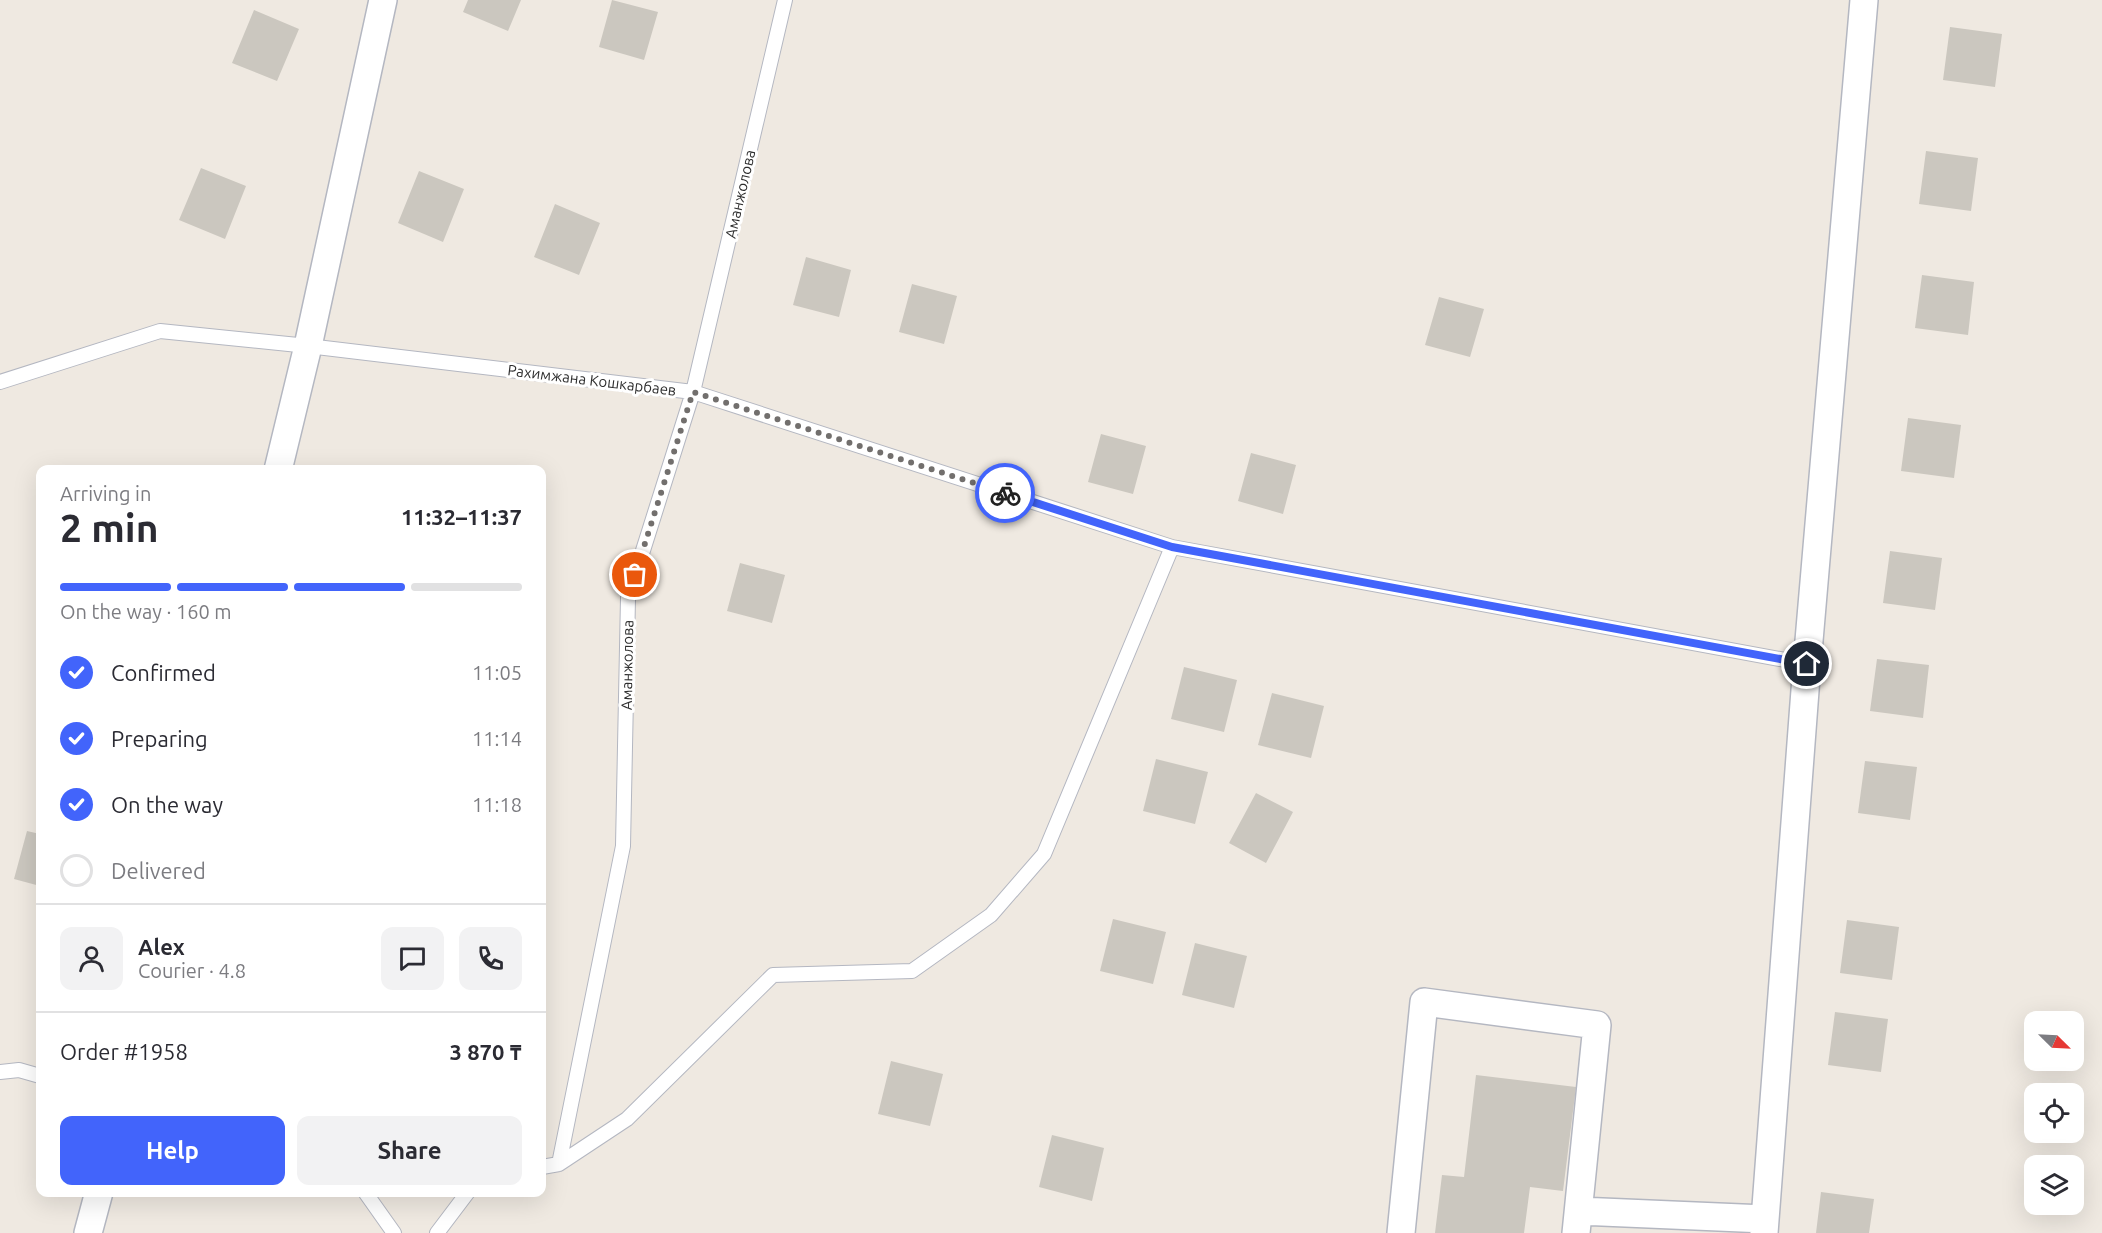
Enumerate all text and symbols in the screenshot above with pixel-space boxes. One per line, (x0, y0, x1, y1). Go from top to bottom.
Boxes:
street label: Аманжолова (722, 148, 758, 240)
street label: Рахимжана Кошкарбаев (507, 361, 677, 399)
courier (975, 463, 1035, 523)
icon: bike (989, 477, 1022, 510)
text: Arriving in (60, 482, 151, 505)
text: 11:32–11:37 (401, 504, 522, 529)
text: 2 min (60, 506, 159, 549)
pin (609, 549, 660, 600)
icon: bag (618, 558, 651, 591)
text: On the way · 160 m (60, 600, 232, 623)
street label: Аманжолова (618, 620, 636, 710)
pin (1781, 638, 1832, 689)
icon: home (1790, 647, 1823, 680)
icon: check (60, 656, 93, 689)
text: Confirmed (111, 660, 216, 685)
text: 11:05 (472, 661, 522, 684)
icon: check (60, 722, 93, 755)
text: Preparing (111, 726, 208, 751)
text: 11:14 (472, 727, 522, 750)
icon: check (60, 788, 93, 821)
text: On the way (111, 792, 223, 817)
text: 11:18 (472, 793, 522, 816)
text: Delivered (111, 858, 206, 883)
button: person (60, 927, 123, 990)
button: chat (381, 927, 444, 990)
button: phone (459, 927, 522, 990)
text: Alex (138, 934, 185, 959)
text: Courier · 4.8 (138, 959, 246, 982)
north arrow (2024, 1011, 2084, 1071)
map controls (2024, 1011, 2084, 1215)
text: Order #1958 (60, 1039, 188, 1064)
text: 3 870 ₸ (450, 1039, 522, 1064)
button: locate (2024, 1083, 2084, 1143)
button: Help (60, 1116, 285, 1185)
button: Share (297, 1116, 522, 1185)
button: layers (2024, 1155, 2084, 1215)

